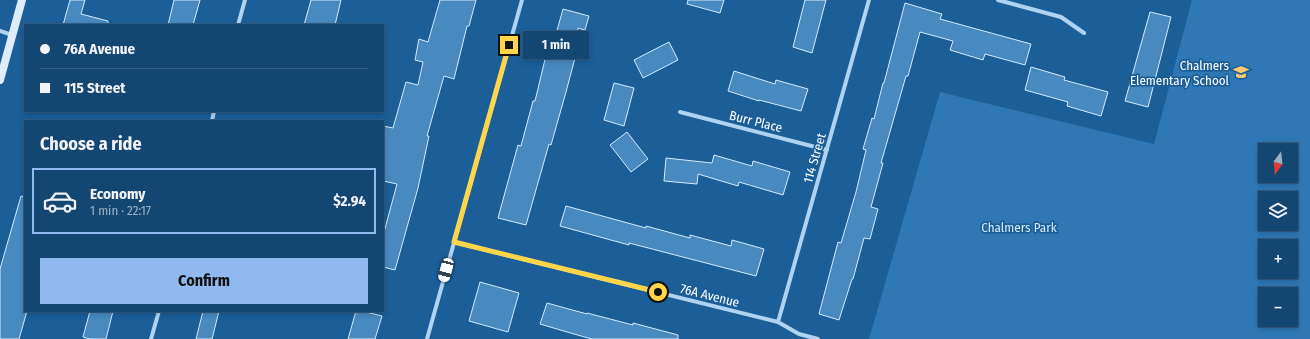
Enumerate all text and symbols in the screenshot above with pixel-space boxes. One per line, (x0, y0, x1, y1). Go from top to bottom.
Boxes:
callout: 1 min (523, 31, 589, 59)
route end (500, 36, 518, 54)
text: 1 min (542, 37, 570, 52)
text: 76A Avenue (64, 40, 135, 58)
place label: Chalmers Elementary School (1130, 58, 1230, 88)
school or university icon: Chalmers Elementary School (1232, 63, 1250, 81)
text: 115 Street (64, 79, 126, 97)
street label: Burr Place (728, 108, 784, 135)
street label: 114 Street (800, 131, 829, 185)
text: Choose a ride (40, 133, 142, 155)
north arrow (1258, 143, 1298, 183)
map controls (1258, 143, 1298, 327)
icon: car (42, 183, 78, 219)
text: Economy (90, 185, 145, 203)
button: layers (1258, 191, 1298, 231)
text: $2.94 (333, 192, 366, 210)
text: 1 min · 22:17 (90, 203, 151, 218)
park label: Chalmers Park (981, 220, 1058, 235)
button: + (1258, 239, 1298, 279)
car (437, 257, 455, 283)
button: Confirm (40, 258, 368, 304)
street label: 76A Avenue (679, 281, 741, 310)
route start (649, 283, 667, 301)
button: − (1258, 287, 1298, 327)

